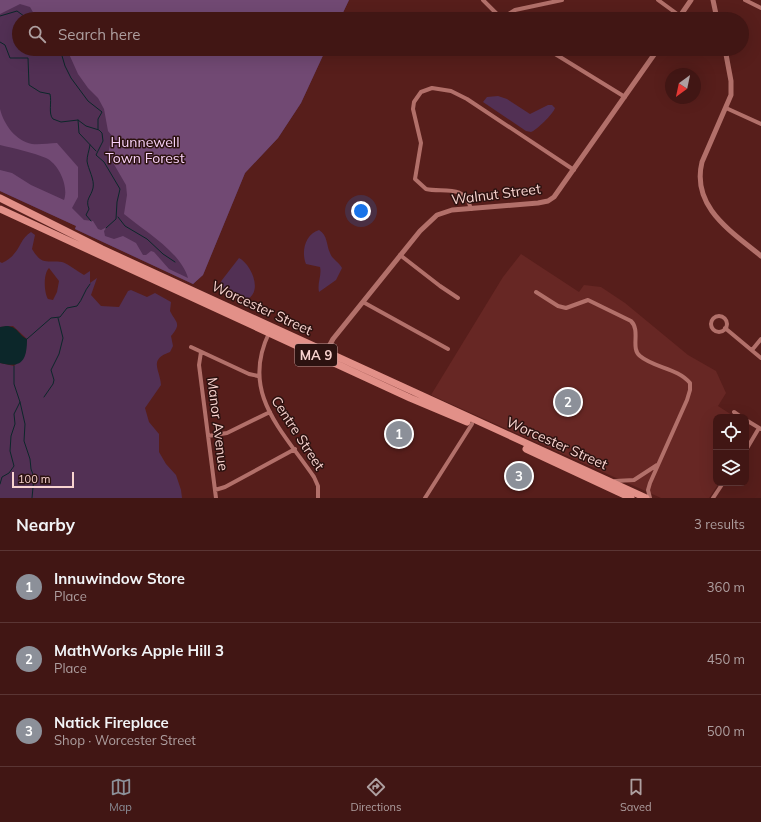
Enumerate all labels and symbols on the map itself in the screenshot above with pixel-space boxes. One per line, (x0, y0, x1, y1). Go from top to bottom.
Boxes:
north arrow (665, 68, 701, 104)
park label: Hunnewell Town Forest (105, 133, 185, 167)
street label: Walnut Street (450, 180, 542, 208)
your location (351, 201, 371, 221)
street label: Worcester Street (209, 277, 315, 339)
road number: MA 9 (295, 344, 337, 366)
street label: Manor Avenue (203, 376, 233, 472)
pin: 2 (555, 387, 581, 417)
street label: Centre Street (267, 393, 329, 474)
street label: Worcester Street (504, 413, 610, 473)
pin: 1 (386, 419, 412, 449)
pin: 3 (506, 461, 532, 491)
scale bar (12, 470, 74, 489)

